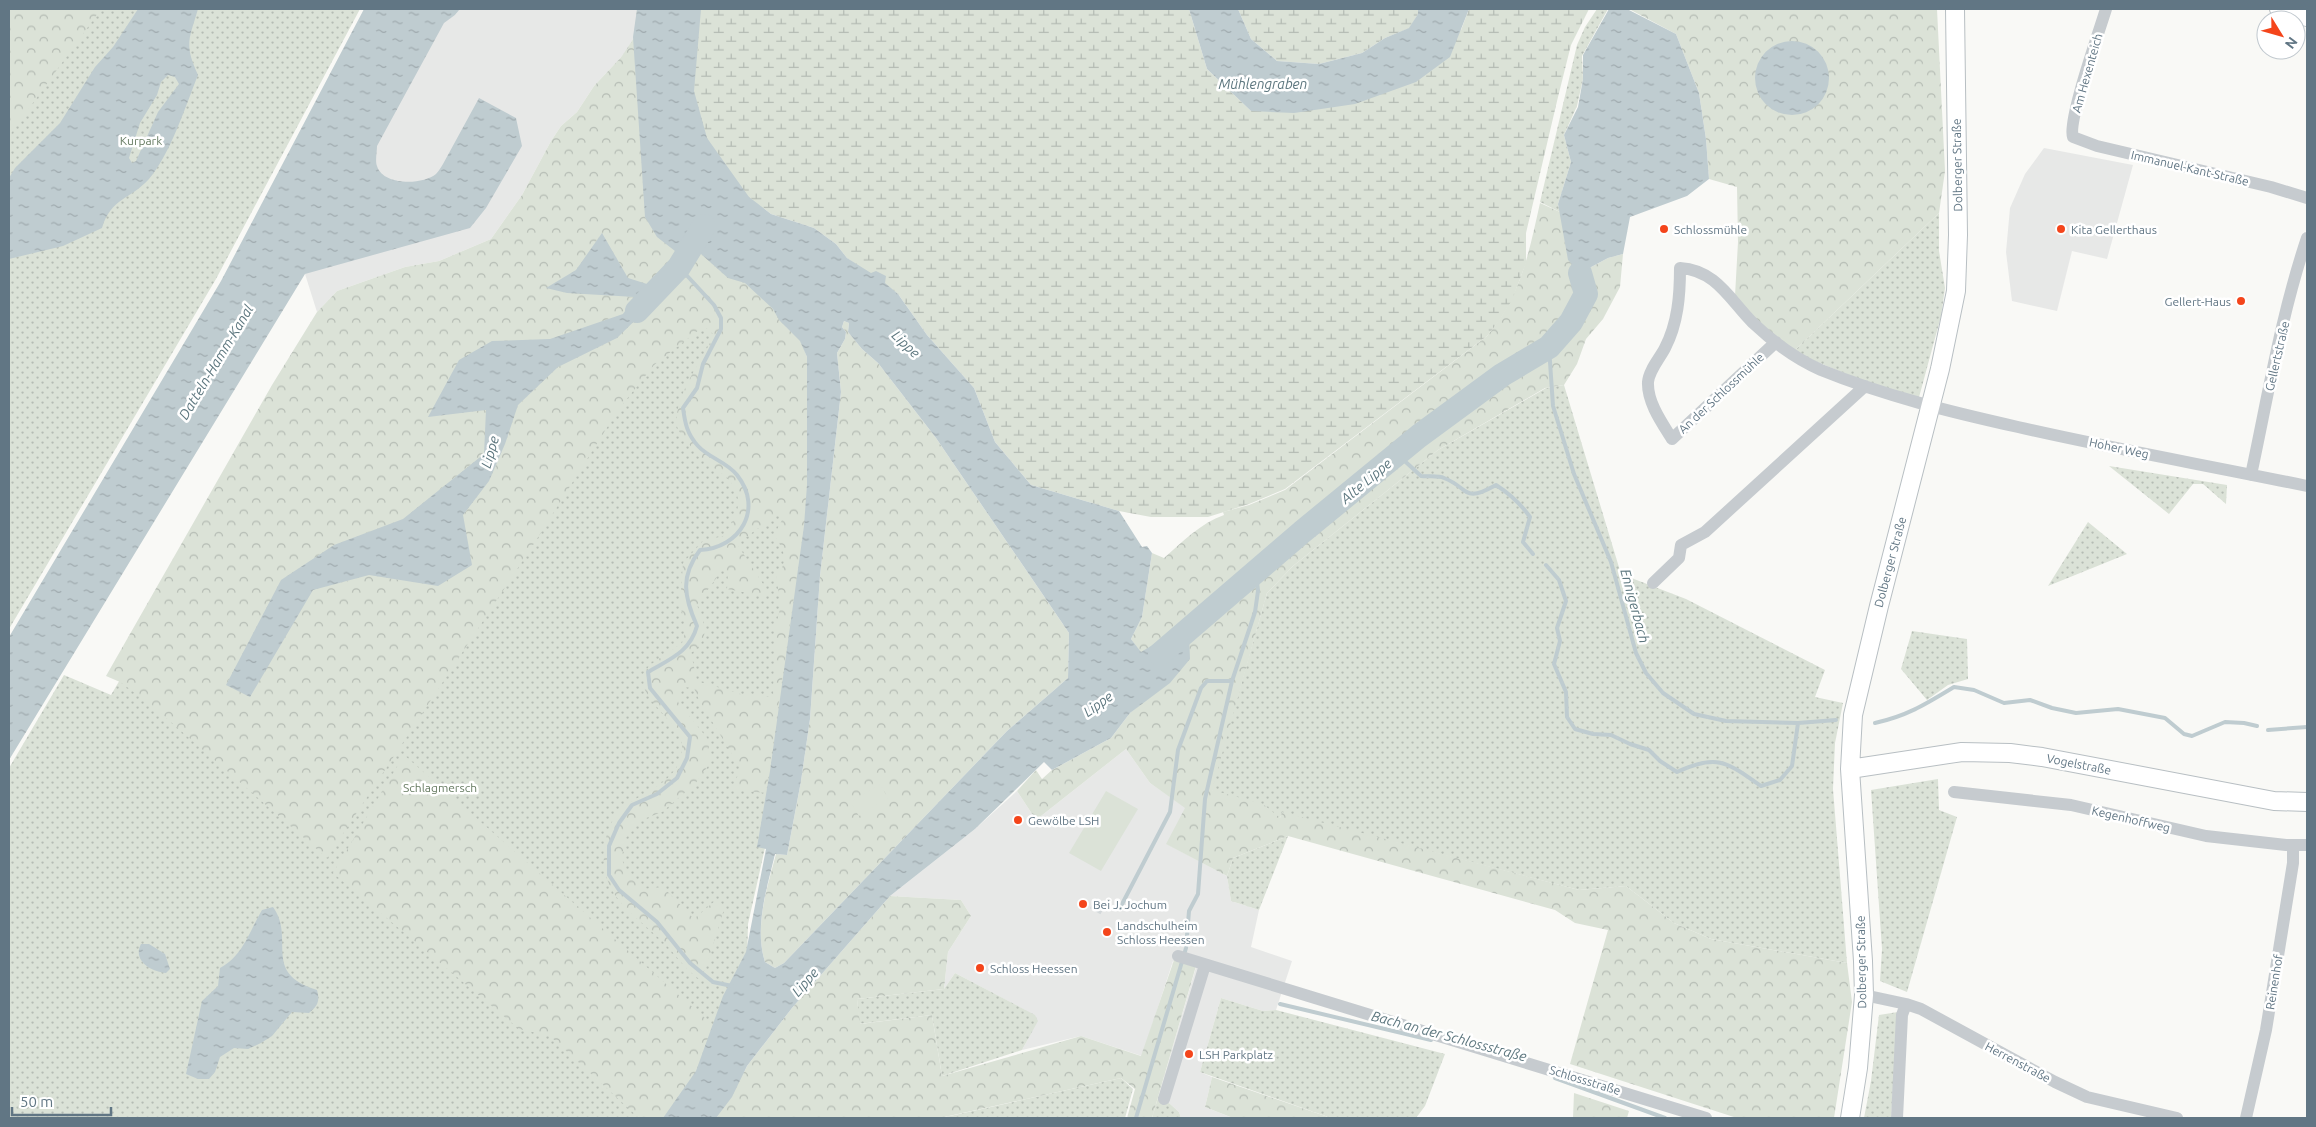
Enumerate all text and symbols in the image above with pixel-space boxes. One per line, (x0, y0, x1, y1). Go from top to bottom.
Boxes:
north arrow (2256, 10, 2306, 60)
street label: Am Hexenteich (2069, 32, 2105, 114)
text: N (2282, 34, 2301, 52)
water label: Mühlengraben (1219, 76, 1307, 92)
street label: Dolberger Straße (1950, 118, 1964, 212)
park label: Kurpark (120, 134, 162, 147)
street label: Immanuel-Kant-Straße (2130, 148, 2250, 188)
marker: Schlossmühle (1658, 223, 1670, 235)
place label: Schlossmühle (1674, 223, 1747, 236)
marker: Kita Gellerthaus (2055, 223, 2067, 235)
place label: Kita Gellerthaus (2071, 223, 2157, 236)
place label: Gellert-Haus (2164, 295, 2231, 308)
marker: Gellert-Haus (2235, 295, 2247, 307)
water label: Datteln-Hamm-Kanal (175, 302, 257, 422)
street label: Gellertstraße (2263, 320, 2291, 392)
water label: Lippe (889, 327, 923, 361)
street label: An der Schlossmühle (1676, 350, 1766, 436)
water label: Lippe (478, 434, 502, 470)
street label: Hoher Weg (2088, 435, 2150, 461)
water label: Alte Lippe (1337, 455, 1394, 507)
street label: Dolberger Straße (1872, 515, 1908, 609)
water label: Ennigerbach (1617, 567, 1653, 645)
water label: Lippe (1080, 688, 1116, 720)
street label: Vogelstraße (2046, 751, 2112, 777)
park label: Schlagmersch (403, 781, 477, 794)
street label: Kegenhoffweg (2090, 804, 2172, 834)
marker: Gewölbe LSH (1012, 814, 1024, 826)
place label: Gewölbe LSH (1028, 814, 1099, 827)
marker: Bei J. Jochum (1077, 898, 1089, 910)
place label: Bei J. Jochum (1093, 898, 1167, 911)
street label: Dolberger Straße (1854, 915, 1868, 1009)
place label: Landschulheim Schloss Heessen (1117, 919, 1205, 946)
marker: Landschulheim Schloss Heessen (1101, 926, 1113, 938)
street label: Reinenhof (2263, 953, 2285, 1011)
marker: Schloss Heessen (974, 962, 986, 974)
place label: Schloss Heessen (990, 962, 1078, 975)
water label: Lippe (788, 965, 822, 999)
water label: Bach an der Schlossstraße (1370, 1008, 1528, 1064)
street label: Herrenstraße (1983, 1039, 2053, 1085)
marker: LSH Parkplatz (1183, 1048, 1195, 1060)
place label: LSH Parkplatz (1199, 1048, 1274, 1061)
street label: Schlossstraße (1548, 1063, 1622, 1097)
scale bar (12, 1084, 111, 1116)
text: 50 m (20, 1093, 53, 1110)

